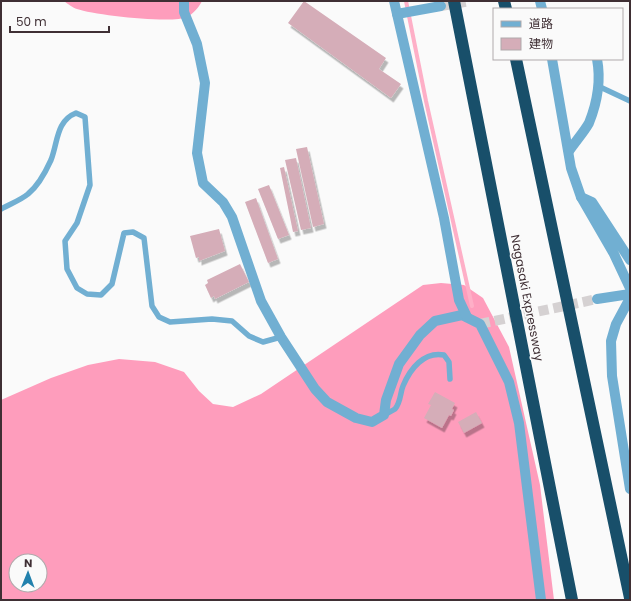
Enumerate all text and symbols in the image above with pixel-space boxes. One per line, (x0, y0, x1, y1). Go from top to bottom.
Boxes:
scale bar (10, 8, 109, 34)
legend (493, 8, 623, 60)
text: 50 m (16, 13, 47, 30)
text: 道路 (529, 15, 553, 32)
text: 建物 (529, 35, 553, 52)
street label: Nagasaki Expressway (507, 233, 548, 363)
north arrow (8, 553, 48, 593)
text: N (24, 555, 32, 571)

